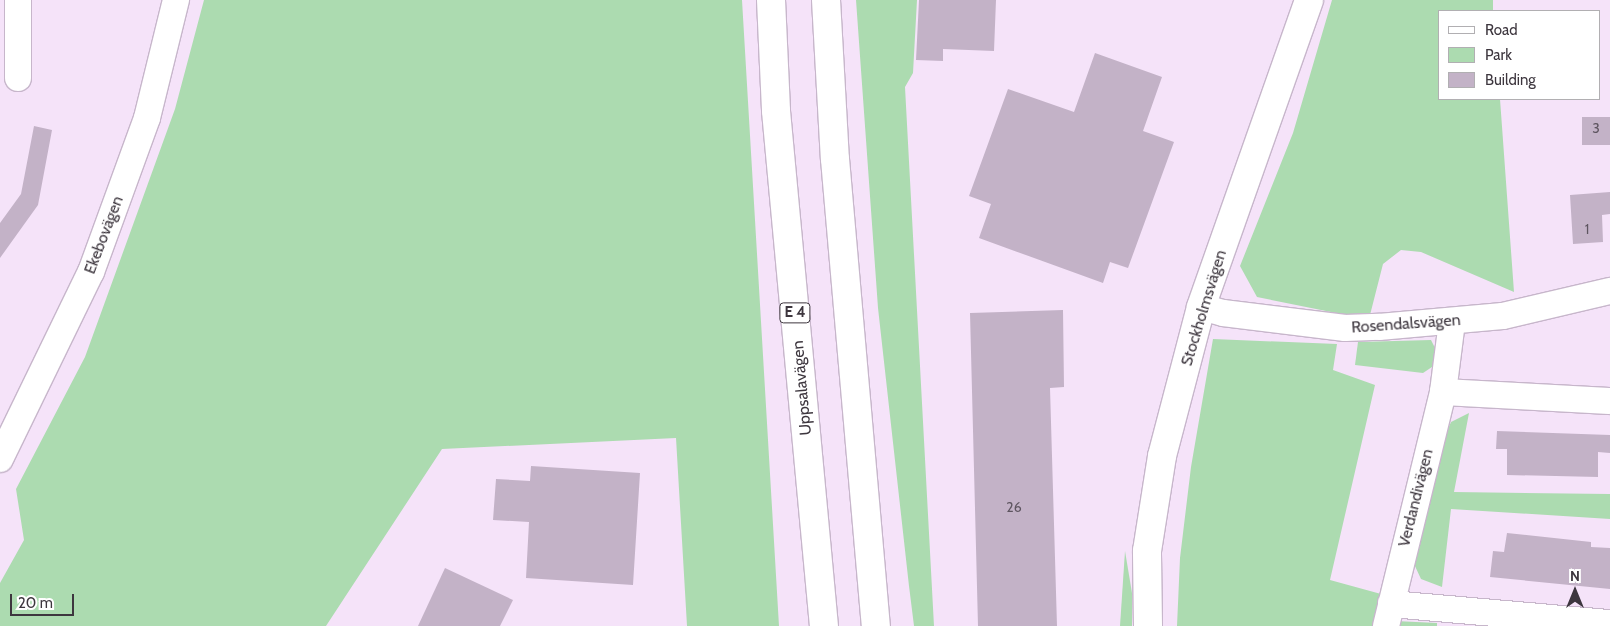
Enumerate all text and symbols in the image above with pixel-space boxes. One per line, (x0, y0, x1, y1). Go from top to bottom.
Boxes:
legend (1438, 10, 1600, 100)
text: Road (1485, 21, 1518, 39)
text: Park (1485, 46, 1512, 64)
text: Building (1485, 71, 1536, 89)
house number: 3 (1592, 120, 1600, 136)
street label: Ekebovägen (80, 193, 128, 277)
house number: 1 (1585, 221, 1589, 237)
street label: Stockholmsvägen (1177, 248, 1231, 368)
road number: E 4 (779, 300, 811, 326)
street label: Rosendalsvägen (1351, 311, 1461, 337)
street label: Uppsalavägen (788, 340, 816, 436)
street label: Verdandivägen (1395, 447, 1437, 549)
house number: 26 (1006, 499, 1022, 515)
north arrow (1550, 566, 1600, 616)
text: N (1570, 567, 1580, 585)
scale bar (12, 584, 76, 616)
text: 20 m (18, 594, 53, 612)

